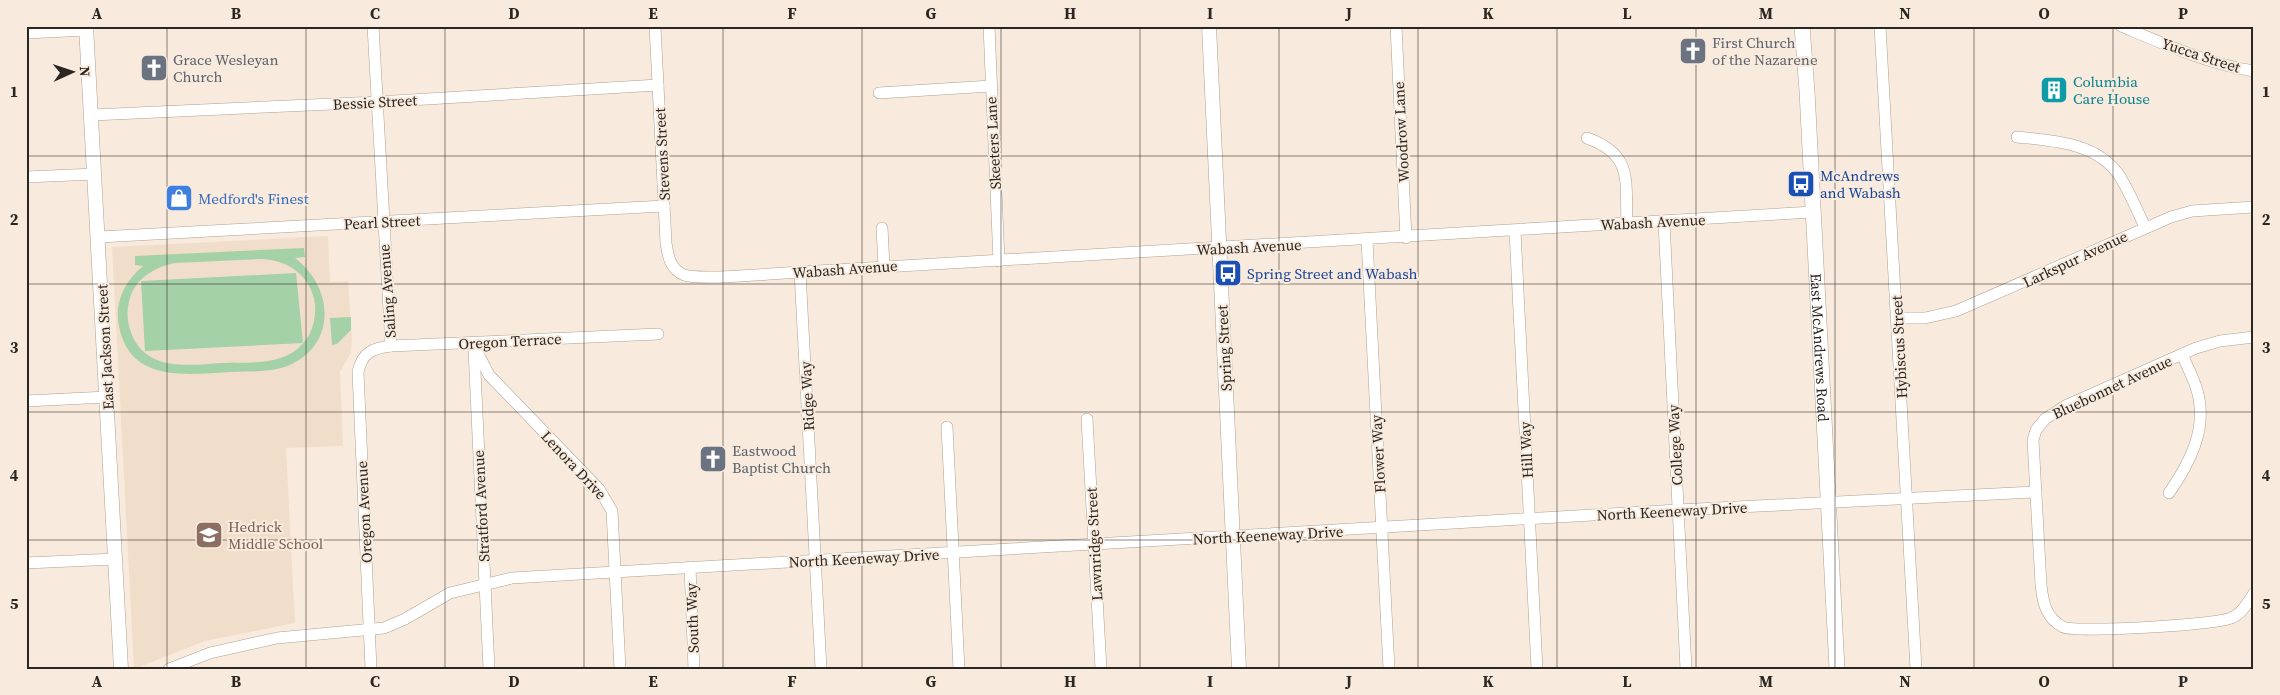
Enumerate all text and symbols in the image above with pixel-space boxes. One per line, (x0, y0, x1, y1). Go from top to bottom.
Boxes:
text: A (92, 2, 103, 24)
text: B (231, 2, 242, 24)
text: C (370, 2, 380, 24)
text: D (508, 2, 520, 24)
text: E (648, 2, 658, 24)
text: F (787, 2, 797, 24)
text: G (926, 2, 937, 24)
text: H (1064, 2, 1076, 24)
text: I (1207, 2, 1213, 24)
text: J (1345, 2, 1352, 24)
text: K (1482, 2, 1494, 24)
text: L (1622, 2, 1632, 24)
text: M (1759, 2, 1773, 24)
text: N (1899, 2, 1911, 24)
text: O (2038, 2, 2050, 24)
text: P (2178, 2, 2188, 24)
place label: First Church of the Nazarene (1712, 32, 1818, 70)
street label: Yucca Street (2159, 32, 2243, 78)
church icon: First Church of the Nazarene (1678, 36, 1708, 66)
north arrow (48, 48, 98, 98)
place label: Grace Wesleyan Church (173, 49, 279, 87)
church icon: Grace Wesleyan Church (139, 53, 169, 83)
text: N (75, 66, 95, 77)
place label: Columbia Care House (2073, 71, 2150, 109)
building icon: Columbia Care House (2039, 75, 2069, 105)
text: 1 (10, 80, 18, 102)
text: 1 (2262, 80, 2270, 102)
street label: Woodrow Lane (1388, 81, 1414, 183)
street label: Bessie Street (332, 89, 418, 115)
street label: Skeeters Lane (980, 96, 1006, 190)
street label: Stevens Street (649, 107, 675, 201)
place label: McAndrews and Wabash (1820, 165, 1901, 203)
bus stop icon: McAndrews and Wabash (1786, 169, 1816, 199)
shop icon: Medford's Finest (164, 183, 194, 213)
place label: Medford's Finest (198, 188, 309, 209)
text: 2 (10, 208, 19, 230)
text: 2 (2262, 208, 2271, 230)
street label: Wabash Avenue (1600, 209, 1707, 235)
street label: Pearl Street (343, 210, 421, 234)
street label: Larkspur Avenue (2019, 225, 2131, 293)
street label: Wabash Avenue (1196, 234, 1303, 260)
street label: Saling Avenue (373, 243, 401, 339)
street label: Wabash Avenue (792, 255, 899, 283)
bus stop icon: Spring Street and Wabash (1213, 258, 1243, 288)
place label: Spring Street and Wabash (1247, 263, 1418, 284)
street label: East McAndrews Road (1806, 273, 1835, 423)
street label: East Jackson Street (91, 284, 119, 410)
street label: Hybiscus Street (1886, 295, 1912, 399)
street label: Spring Street (1211, 304, 1237, 392)
street label: Oregon Terrace (458, 328, 563, 354)
text: 3 (10, 336, 19, 358)
text: 3 (2262, 336, 2271, 358)
street label: Bluebonnet Avenue (2049, 350, 2176, 424)
street label: Ridge Way (795, 360, 819, 431)
street label: College Way (1662, 404, 1688, 486)
street label: Flower Way (1365, 414, 1391, 494)
street label: Hill Way (1514, 421, 1538, 479)
street label: Lenora Drive (537, 426, 612, 504)
place label: Eastwood Baptist Church (732, 440, 831, 478)
church icon: Eastwood Baptist Church (698, 444, 728, 474)
street label: Stratford Avenue (468, 449, 494, 562)
street label: Oregon Avenue (351, 460, 377, 564)
text: 4 (10, 464, 19, 486)
text: 4 (2262, 464, 2271, 486)
street label: Lawnridge Street (1081, 487, 1107, 601)
street label: North Keeneway Drive (1596, 497, 1748, 525)
place label: Hedrick Middle School (228, 516, 324, 554)
school or university icon: Hedrick Middle School (194, 520, 224, 550)
street label: North Keeneway Drive (1192, 521, 1344, 549)
street label: North Keeneway Drive (788, 544, 940, 572)
street label: South Way (680, 582, 704, 653)
text: 5 (10, 592, 19, 614)
text: 5 (2262, 592, 2271, 614)
text: A (92, 670, 103, 692)
text: B (231, 670, 242, 692)
text: C (370, 670, 380, 692)
text: D (508, 670, 520, 692)
text: E (648, 670, 658, 692)
text: F (787, 670, 797, 692)
text: G (926, 670, 937, 692)
text: H (1064, 670, 1076, 692)
text: I (1207, 670, 1213, 692)
text: J (1345, 670, 1352, 692)
text: K (1482, 670, 1494, 692)
text: L (1622, 670, 1632, 692)
text: M (1759, 670, 1773, 692)
text: N (1899, 670, 1911, 692)
text: O (2038, 670, 2050, 692)
text: P (2178, 670, 2188, 692)

